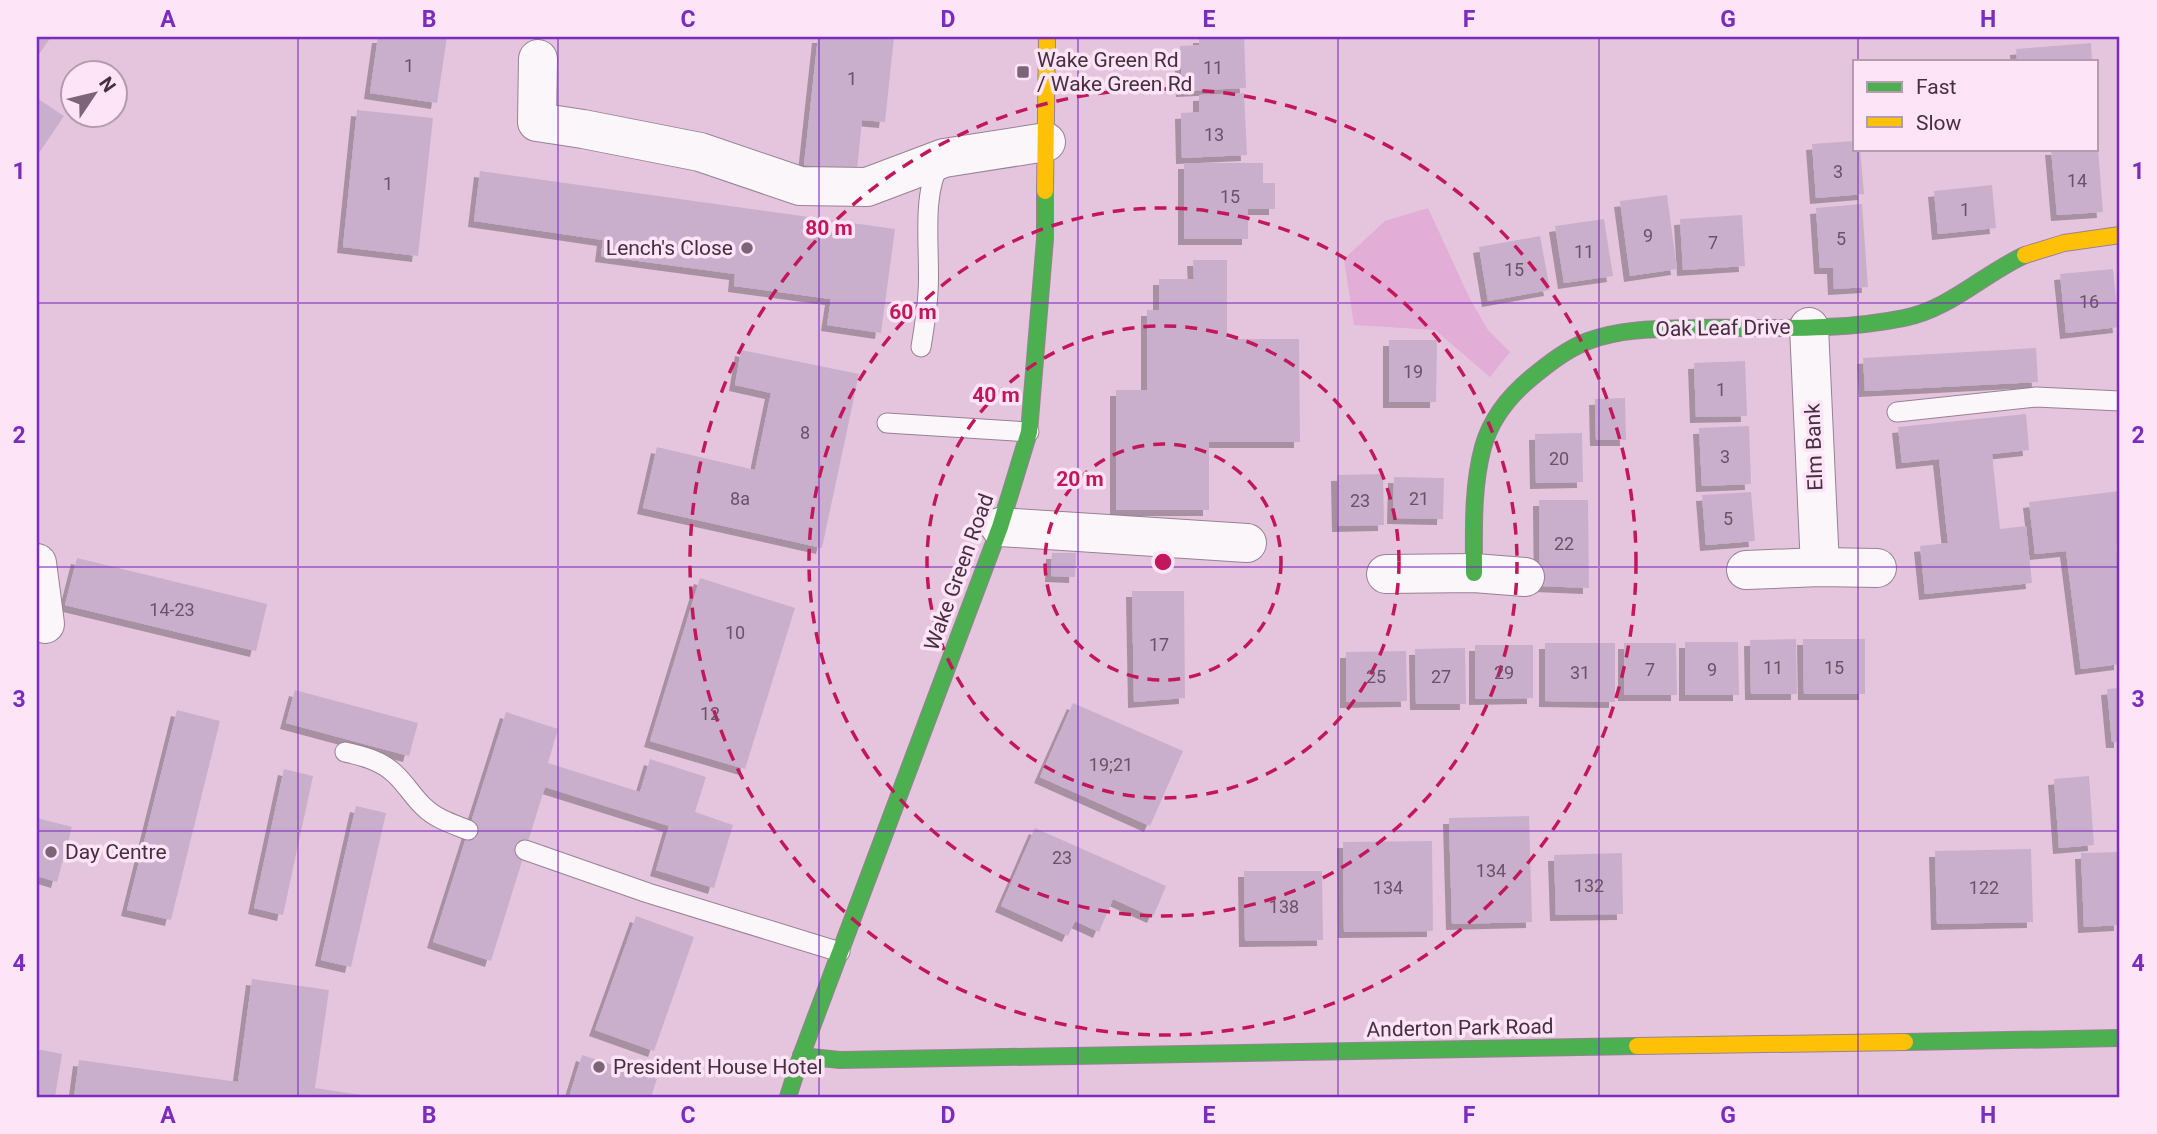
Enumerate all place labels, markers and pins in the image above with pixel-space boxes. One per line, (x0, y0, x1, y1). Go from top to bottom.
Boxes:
place label: Wake Green Rd / Wake Green Rd (1037, 48, 1192, 96)
marker: Wake Green Rd / Wake Green Rd (1015, 64, 1031, 80)
place label: Lench's Close (606, 236, 733, 260)
marker: Lench's Close (739, 240, 755, 256)
centre of rings (1151, 550, 1175, 574)
place label: Day Centre (65, 840, 167, 864)
marker: Day Centre (43, 844, 59, 860)
place label: President House Hotel (613, 1055, 823, 1079)
marker: President House Hotel (591, 1059, 607, 1075)

